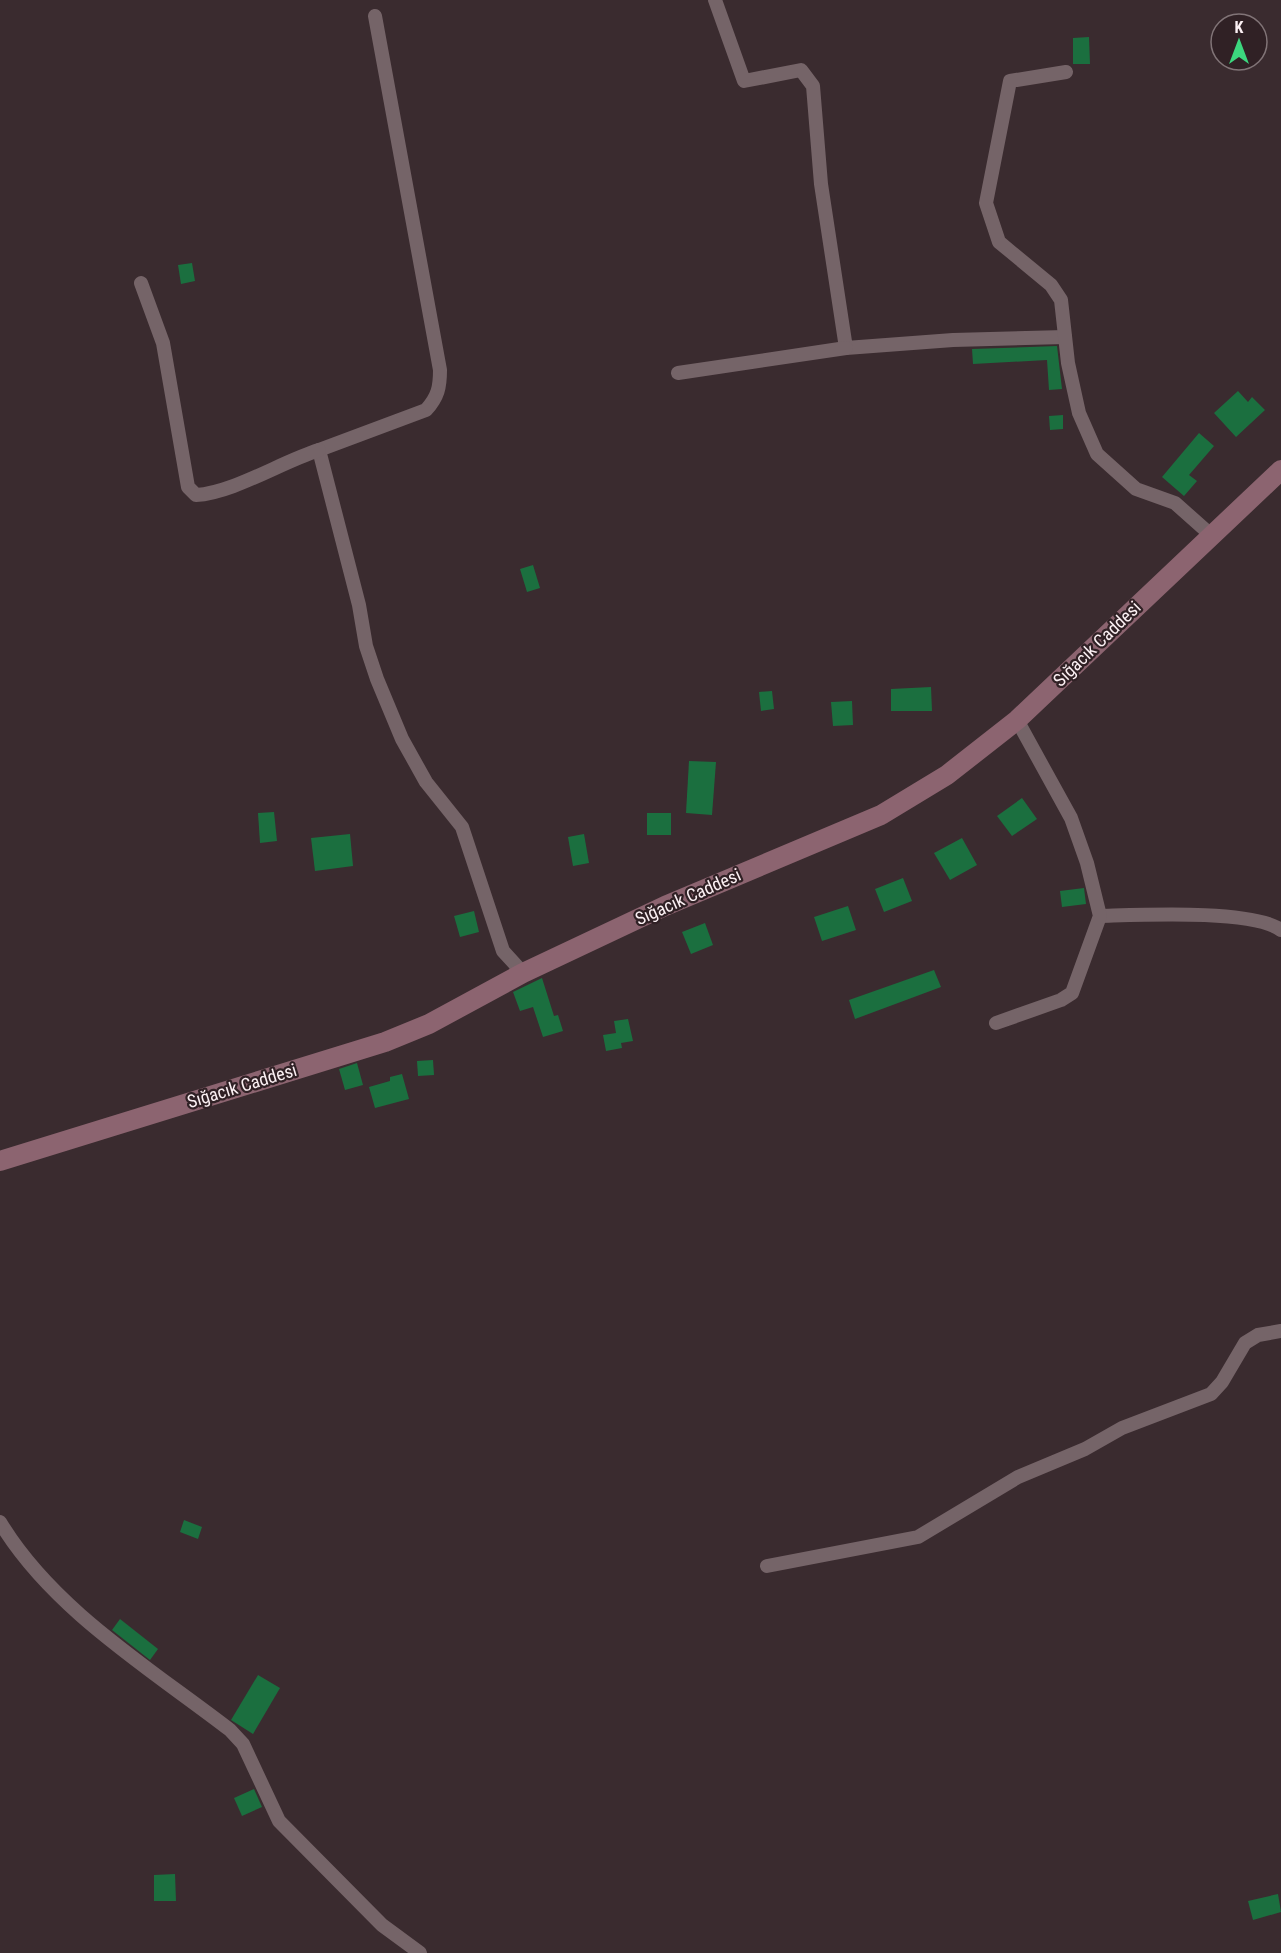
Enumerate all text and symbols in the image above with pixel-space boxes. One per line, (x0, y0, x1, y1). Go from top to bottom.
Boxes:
north arrow (1209, 12, 1269, 72)
text: K (1235, 18, 1244, 37)
street label: Sığacık Caddesi (1049, 597, 1145, 691)
street label: Sığacık Caddesi (632, 864, 744, 929)
street label: Sığacık Caddesi (185, 1059, 299, 1112)

